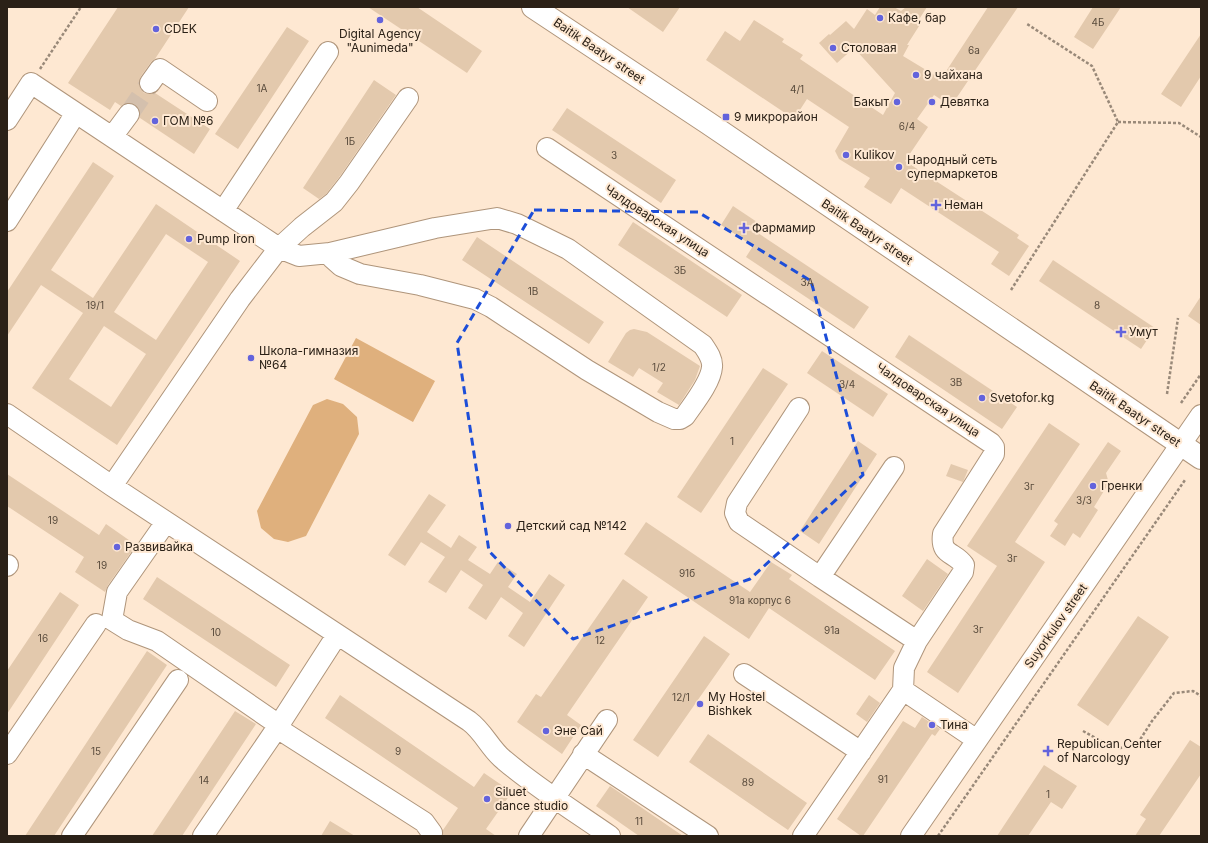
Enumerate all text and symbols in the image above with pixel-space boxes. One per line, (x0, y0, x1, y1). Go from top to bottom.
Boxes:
place label: Кафе, бар (888, 10, 946, 25)
marker: Кафе, бар (875, 13, 885, 23)
street label: Baitik Baatyr street (551, 14, 648, 87)
marker: Digital Agency "Aunimeda" (375, 15, 385, 25)
house number: 4Б (1092, 16, 1104, 28)
place label: CDEK (164, 21, 197, 36)
marker: CDEK (151, 24, 161, 34)
place label: Digital Agency "Aunimeda" (339, 26, 421, 55)
place label: Столовая (841, 40, 897, 55)
marker: Столовая (828, 43, 838, 53)
house number: 6a (968, 44, 980, 56)
place label: 9 чайхана (924, 67, 983, 82)
marker: 9 чайхана (911, 70, 921, 80)
house number: 1А (257, 82, 268, 94)
house number: 4/1 (790, 83, 804, 95)
place label: Бакыт (854, 94, 889, 109)
place label: Девятка (940, 94, 989, 109)
marker: Бакыт (892, 97, 902, 107)
marker: Девятка (927, 97, 937, 107)
place label: 9 микрорайон (734, 109, 818, 124)
marker: 9 микрорайон (721, 112, 731, 122)
place label: ГОМ №6 (163, 113, 214, 128)
marker: ГОМ №6 (150, 116, 160, 126)
house number: 6/4 (899, 120, 915, 132)
house number: 1Б (345, 135, 355, 147)
place label: Kulikov (854, 147, 895, 162)
house number: 3 (611, 149, 617, 161)
marker: Kulikov (841, 150, 851, 160)
place label: Народный сеть супермаркетов (907, 152, 998, 181)
marker: Народный сеть супермаркетов (894, 162, 904, 172)
street label: Чалдоварская улица (602, 181, 712, 260)
street label: Baitik Baatyr street (819, 195, 916, 268)
place label: Неман (944, 197, 983, 212)
marker: Неман (931, 200, 941, 210)
place label: Фармамир (752, 220, 816, 235)
marker: Фармамир (739, 223, 749, 233)
place label: Pump Iron (197, 231, 255, 246)
marker: Pump Iron (184, 234, 194, 244)
house number: 3Б (674, 264, 686, 276)
house number: 3А (800, 276, 814, 288)
house number: 1В (528, 285, 538, 297)
house number: 19/1 (86, 299, 104, 311)
house number: 8 (1094, 299, 1100, 311)
place label: Умут (1129, 324, 1158, 339)
marker: Умут (1116, 327, 1126, 337)
place label: Школа-гимназия №64 (259, 343, 358, 372)
marker: Школа-гимназия №64 (246, 353, 256, 363)
street label: Чалдоварская улица (874, 359, 983, 440)
house number: 1/2 (652, 361, 666, 373)
house number: 3В (950, 376, 962, 388)
street label: Baitik Baatyr street (1087, 377, 1184, 450)
house number: 3/4 (839, 378, 855, 390)
place label: Svetofor.kg (990, 390, 1054, 405)
marker: Svetofor.kg (977, 393, 987, 403)
house number: 1 (730, 435, 734, 447)
place label: Гренки (1101, 478, 1142, 493)
house number: 3г (1024, 480, 1035, 492)
marker: Гренки (1088, 481, 1098, 491)
house number: 3/3 (1076, 494, 1092, 506)
house number: 19 (48, 514, 58, 526)
place label: Детский сад №142 (516, 518, 627, 533)
marker: Детский сад №142 (503, 521, 513, 531)
place label: Развивайка (125, 539, 193, 554)
marker: Развивайка (112, 542, 122, 552)
house number: 3г (1007, 552, 1018, 564)
house number: 19 (97, 559, 107, 571)
house number: 91б (679, 567, 695, 579)
street label: Suyorkulov street (1021, 581, 1090, 671)
house number: 91а корпус 6 (729, 594, 791, 606)
house number: 3г (973, 623, 984, 635)
house number: 91а (824, 624, 840, 636)
house number: 10 (211, 626, 221, 638)
house number: 16 (38, 632, 48, 644)
house number: 12 (595, 634, 605, 646)
place label: My Hostel Bishkek (708, 689, 765, 718)
house number: 12/1 (672, 691, 690, 703)
marker: My Hostel Bishkek (695, 699, 705, 709)
place label: Тина (940, 717, 968, 732)
marker: Тина (927, 720, 937, 730)
place label: Эне Сай (554, 723, 603, 738)
marker: Эне Сай (541, 726, 551, 736)
place label: Republican Center of Narcology (1057, 736, 1162, 765)
house number: 15 (91, 745, 101, 757)
house number: 9 (395, 745, 401, 757)
marker: Republican Center of Narcology (1042, 745, 1054, 757)
house number: 91 (878, 773, 888, 785)
house number: 14 (199, 774, 209, 786)
house number: 89 (742, 776, 754, 788)
place label: Siluet dance studio (495, 784, 568, 813)
house number: 1 (1046, 788, 1050, 800)
marker: Siluet dance studio (482, 794, 492, 804)
house number: 11 (635, 815, 643, 827)

